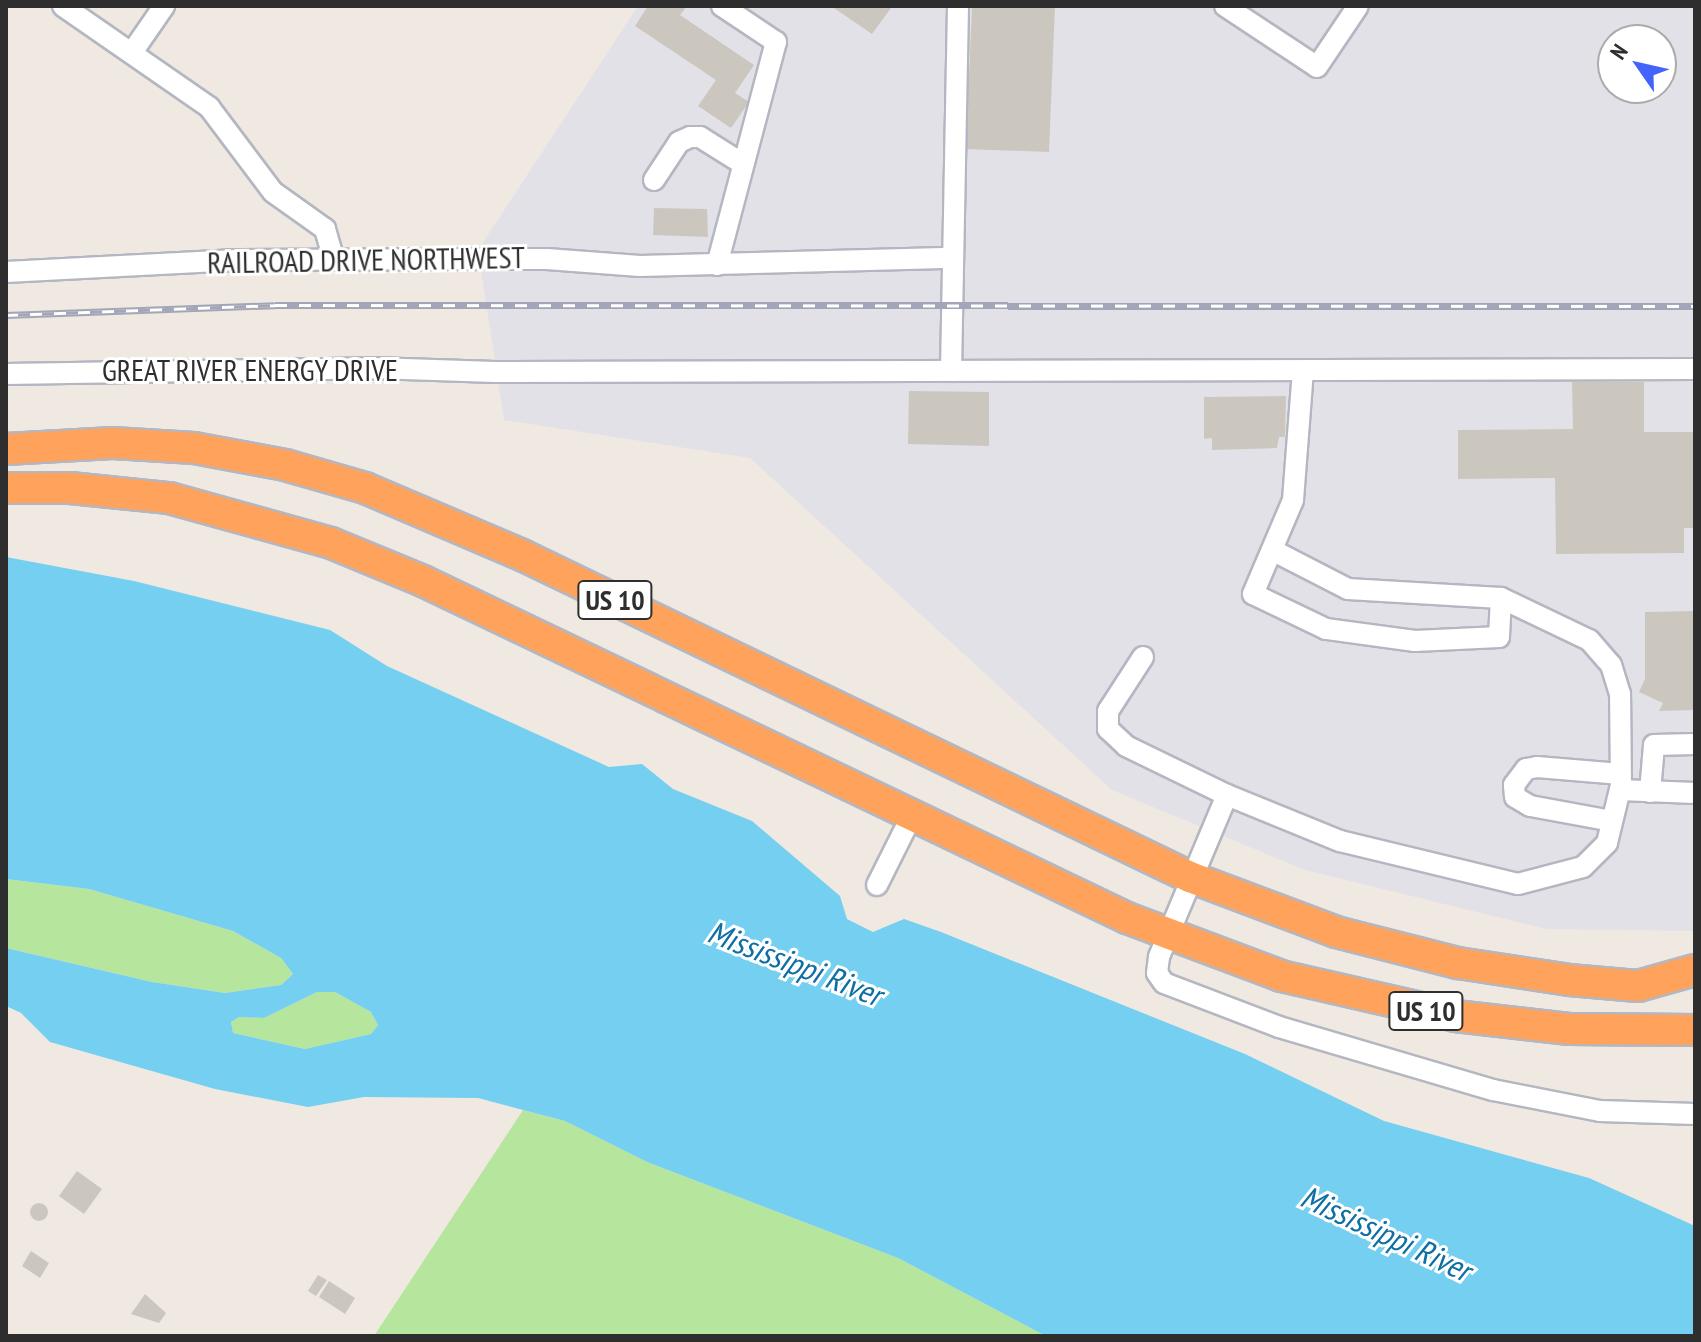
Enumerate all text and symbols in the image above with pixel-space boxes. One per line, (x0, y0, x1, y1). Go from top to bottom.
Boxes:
north arrow (1597, 24, 1677, 104)
text: N (1604, 39, 1634, 64)
street label: RAILROAD DRIVE NORTHWEST (207, 239, 525, 281)
street label: GREAT RIVER ENERGY DRIVE (101, 352, 399, 388)
road number: US 10 (577, 576, 653, 624)
water label: Mississippi River (703, 912, 887, 1014)
road number: US 10 (1388, 987, 1464, 1035)
water label: Mississippi River (1295, 1177, 1477, 1289)

